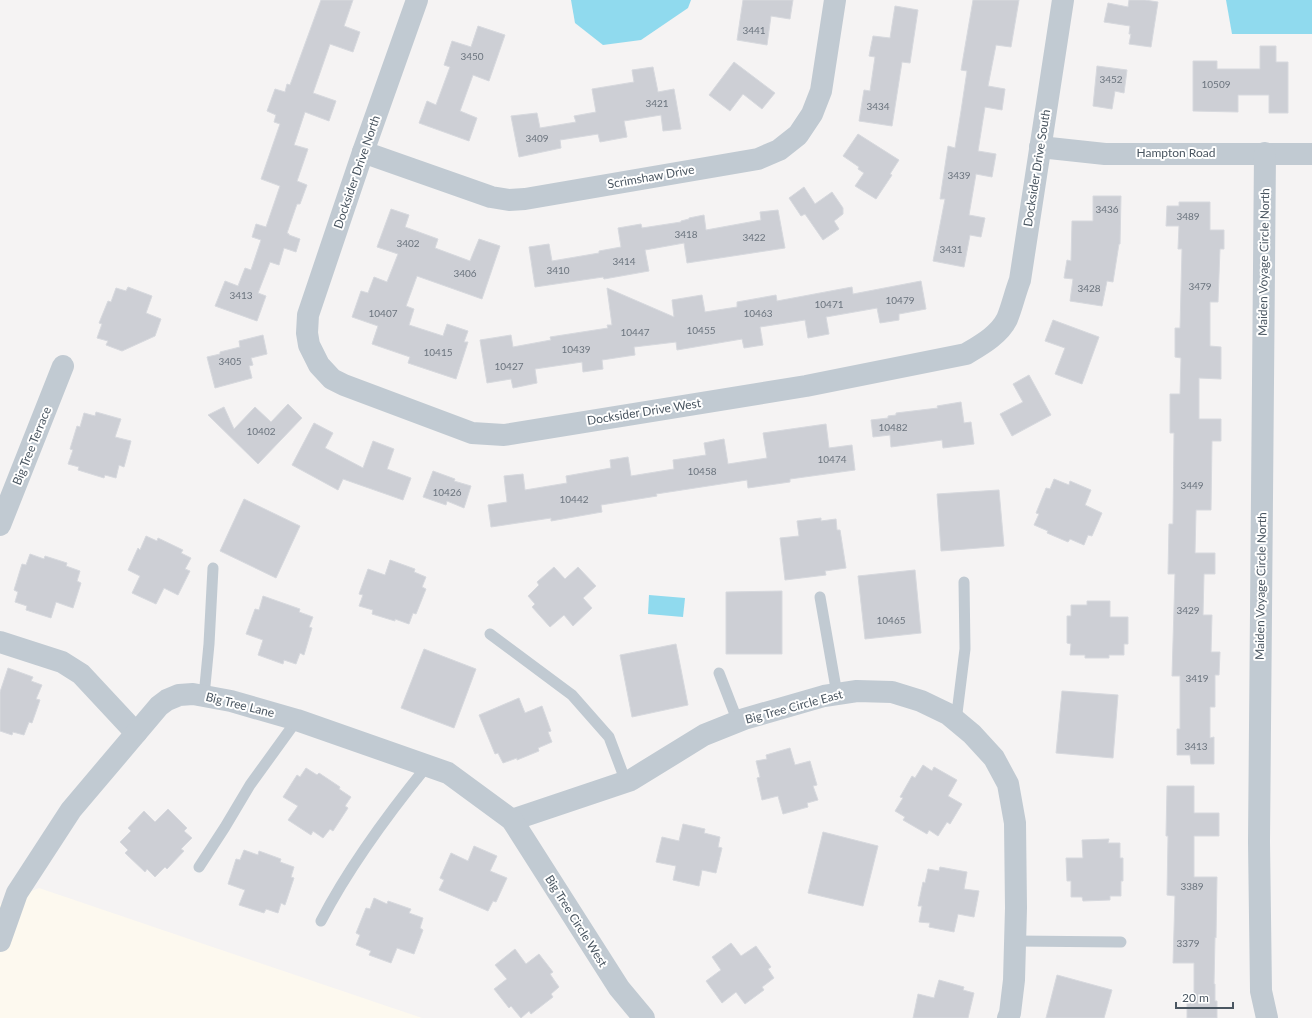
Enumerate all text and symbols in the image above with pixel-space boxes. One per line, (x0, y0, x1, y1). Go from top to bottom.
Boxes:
house number: 3441 (742, 24, 766, 36)
house number: 3450 (460, 50, 484, 62)
house number: 3452 (1099, 73, 1123, 85)
house number: 10509 (1201, 78, 1231, 90)
house number: 3421 (645, 97, 669, 109)
house number: 3434 (866, 100, 890, 112)
street label: Docksider Drive South (1020, 108, 1053, 228)
street label: Docksider Drive North (330, 113, 383, 230)
house number: 3409 (525, 132, 549, 144)
street label: Hampton Road (1137, 145, 1215, 160)
street label: Scrimshaw Drive (606, 161, 696, 192)
house number: 3439 (947, 169, 971, 181)
street label: Maiden Voyage Circle North (1255, 188, 1272, 336)
house number: 3436 (1095, 203, 1119, 215)
house number: 3489 (1176, 210, 1200, 222)
house number: 3418 (674, 228, 698, 240)
house number: 3422 (742, 231, 766, 243)
house number: 3402 (396, 237, 420, 249)
house number: 3431 (939, 243, 963, 255)
house number: 3414 (612, 255, 636, 267)
house number: 3410 (546, 264, 570, 276)
house number: 3406 (453, 267, 477, 279)
house number: 3479 (1188, 280, 1212, 292)
house number: 3428 (1077, 282, 1101, 294)
house number: 3413 (229, 289, 253, 301)
house number: 10479 (885, 294, 915, 306)
house number: 10471 (814, 298, 844, 310)
house number: 10407 (368, 307, 398, 319)
house number: 10463 (743, 307, 773, 319)
house number: 10455 (686, 324, 716, 336)
house number: 10447 (620, 326, 650, 338)
house number: 10439 (561, 343, 591, 355)
house number: 10415 (423, 346, 453, 358)
house number: 3405 (218, 355, 242, 367)
house number: 10427 (494, 360, 524, 372)
street label: Docksider Drive West (586, 395, 703, 428)
street label: Big Tree Terrace (9, 404, 54, 487)
house number: 10482 (878, 421, 908, 433)
house number: 10402 (246, 425, 276, 437)
house number: 10474 (817, 453, 847, 465)
house number: 10458 (687, 465, 717, 477)
house number: 3449 (1180, 479, 1204, 491)
house number: 10426 (432, 486, 462, 498)
house number: 10442 (559, 493, 589, 505)
street label: Maiden Voyage Circle North (1252, 512, 1269, 660)
house number: 3429 (1176, 604, 1200, 616)
house number: 10465 (876, 614, 906, 626)
house number: 3419 (1185, 672, 1209, 684)
street label: Big Tree Circle East (743, 686, 845, 727)
street label: Big Tree Lane (204, 689, 276, 720)
house number: 3413 (1184, 740, 1208, 752)
street label: Big Tree Circle West (542, 872, 611, 970)
house number: 3389 (1180, 880, 1204, 892)
house number: 3379 (1176, 937, 1200, 949)
scale bar (1176, 984, 1233, 1010)
text: 20 m (1182, 990, 1209, 1005)

